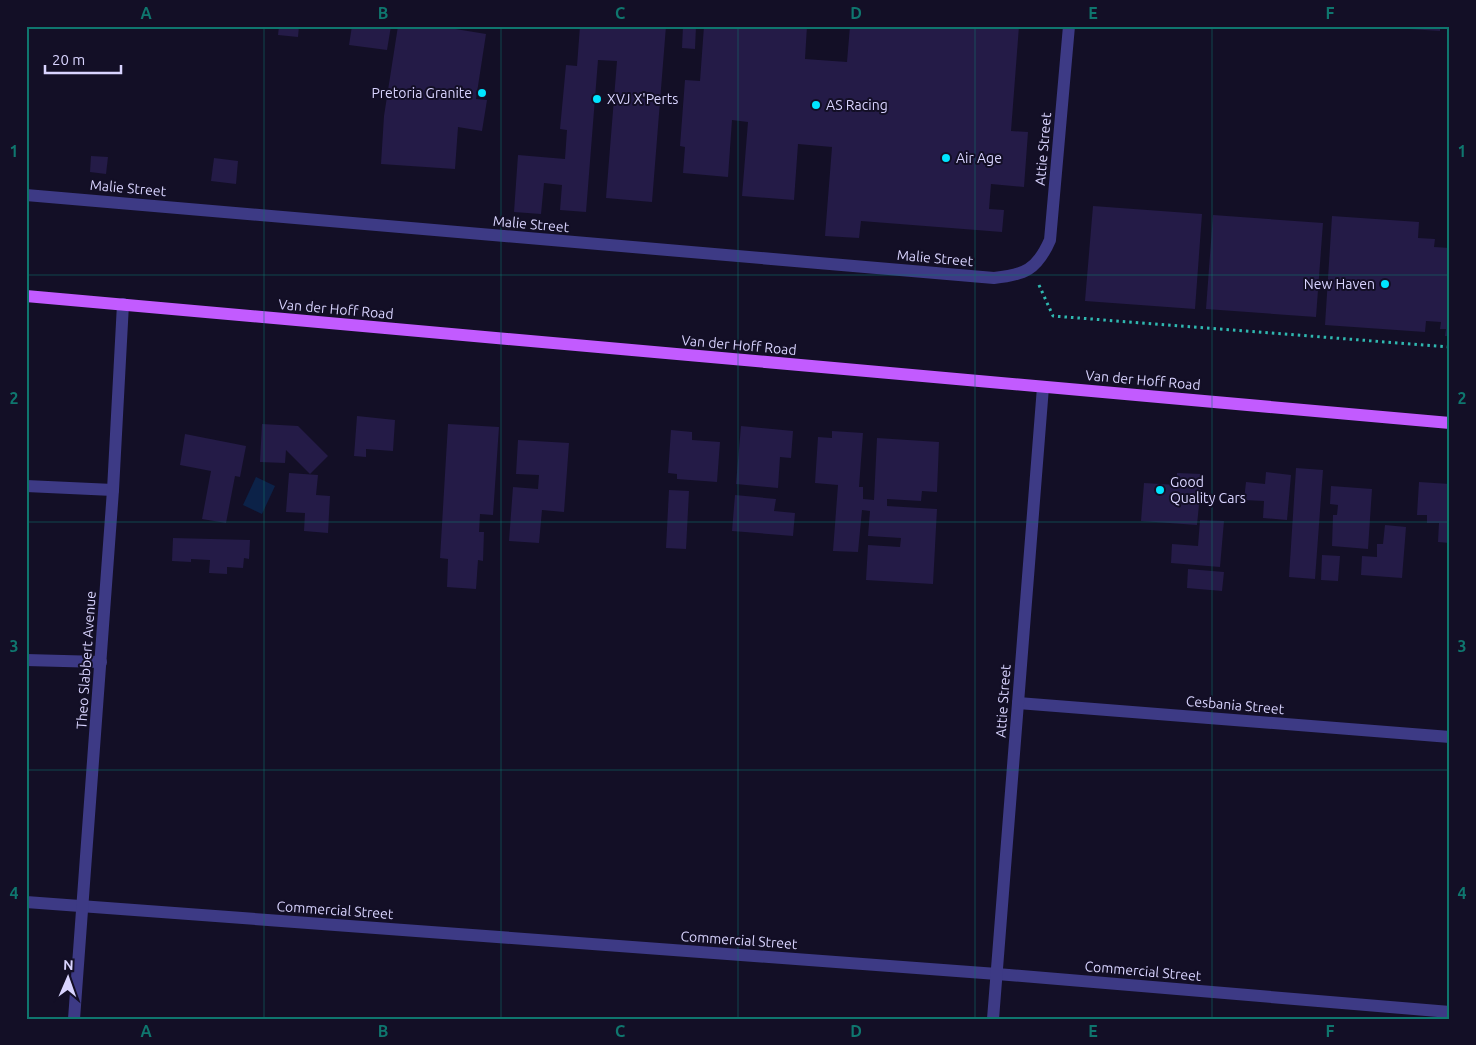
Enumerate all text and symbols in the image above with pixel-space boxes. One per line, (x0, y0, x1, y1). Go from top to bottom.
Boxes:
text: A (140, 4, 152, 22)
text: B (378, 4, 388, 22)
text: C (615, 4, 625, 22)
text: D (850, 4, 862, 22)
text: E (1088, 4, 1098, 22)
text: F (1326, 4, 1335, 22)
scale bar (45, 42, 121, 74)
text: 20 m (52, 51, 85, 68)
place label: Pretoria Granite (371, 85, 472, 101)
marker: Pretoria Granite (476, 87, 488, 99)
place label: XVJ X'Perts (607, 91, 678, 107)
marker: XVJ X'Perts (591, 93, 603, 105)
place label: AS Racing (826, 97, 888, 113)
marker: AS Racing (810, 99, 822, 111)
street label: Attie Street (1032, 111, 1054, 186)
text: 1 (9, 142, 19, 160)
text: 1 (1457, 142, 1467, 160)
place label: Air Age (956, 150, 1002, 166)
marker: Air Age (940, 152, 952, 164)
street label: Malie Street (89, 177, 167, 199)
street label: Malie Street (492, 213, 570, 235)
street label: Malie Street (896, 247, 974, 269)
place label: New Haven (1304, 276, 1375, 292)
marker: New Haven (1379, 278, 1391, 290)
street label: Van der Hoff Road (278, 296, 394, 322)
street label: Van der Hoff Road (681, 332, 797, 358)
street label: Van der Hoff Road (1085, 367, 1201, 393)
text: 2 (9, 389, 19, 407)
text: 2 (1457, 389, 1467, 407)
place label: Good Quality Cars (1170, 474, 1246, 506)
marker: Good Quality Cars (1154, 484, 1166, 496)
street label: Theo Slabbert Avenue (73, 590, 99, 730)
text: 3 (9, 637, 19, 655)
text: 3 (1457, 637, 1467, 655)
street label: Attie Street (992, 663, 1014, 738)
street label: Cesbania Street (1185, 693, 1285, 717)
text: 4 (9, 884, 19, 902)
text: 4 (1457, 884, 1467, 902)
street label: Commercial Street (276, 898, 394, 922)
street label: Commercial Street (680, 928, 798, 952)
north arrow (42, 952, 92, 1002)
text: N (63, 957, 74, 973)
street label: Commercial Street (1084, 958, 1202, 984)
text: A (140, 1022, 152, 1040)
text: B (378, 1022, 388, 1040)
text: C (615, 1022, 625, 1040)
text: D (850, 1022, 862, 1040)
text: E (1088, 1022, 1098, 1040)
text: F (1326, 1022, 1335, 1040)

